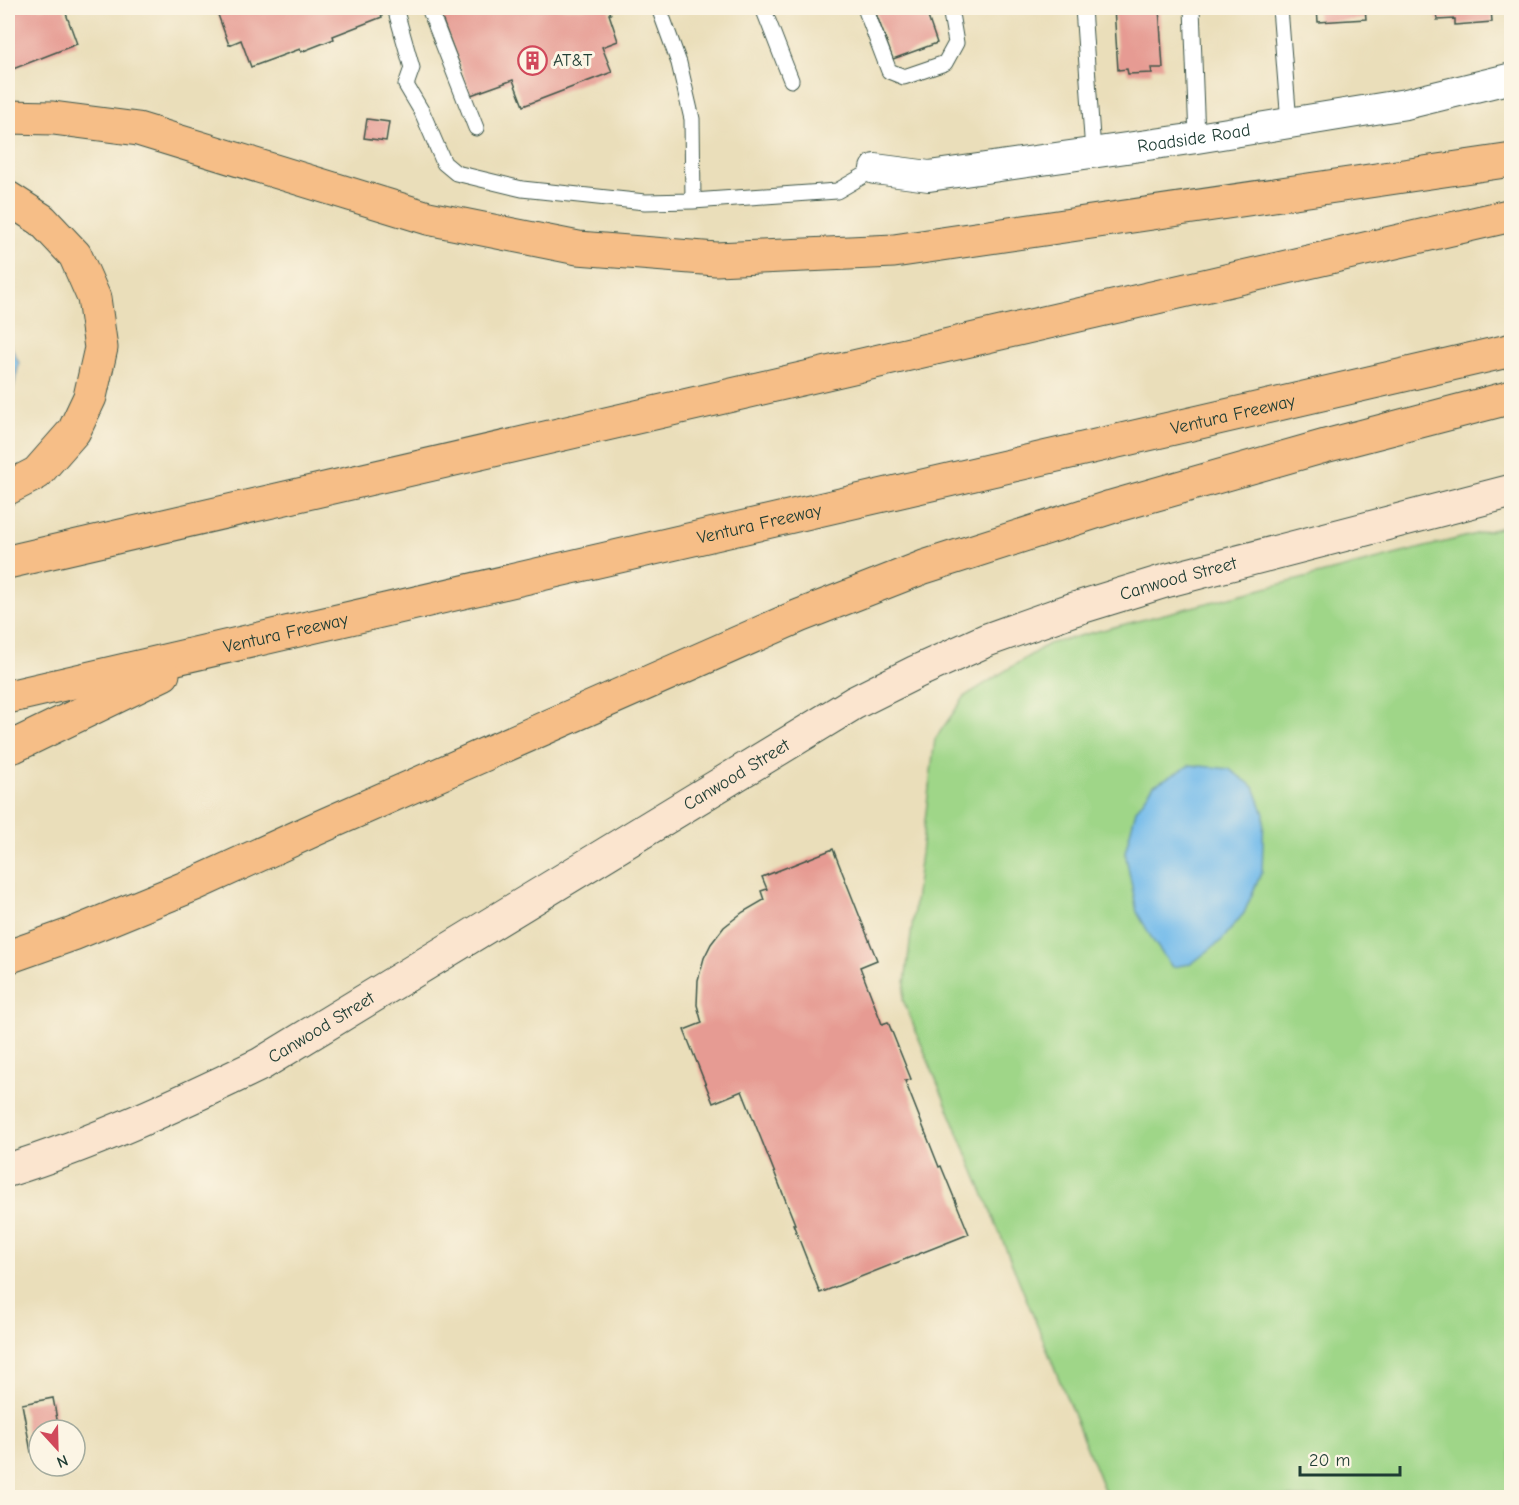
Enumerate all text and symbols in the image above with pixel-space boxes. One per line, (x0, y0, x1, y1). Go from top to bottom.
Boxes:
building icon: AT&T (516, 44, 548, 76)
place label: AT&T (553, 50, 593, 71)
street label: Roadside Road (1136, 119, 1252, 157)
street label: Ventura Freeway (1169, 390, 1298, 439)
street label: Ventura Freeway (695, 499, 825, 549)
street label: Canwood Street (1117, 553, 1240, 605)
street label: Ventura Freeway (222, 609, 351, 658)
street label: Canwood Street (680, 734, 794, 815)
street label: Canwood Street (264, 987, 379, 1068)
north arrow (27, 1418, 87, 1478)
scale bar (1300, 1439, 1400, 1477)
text: 20 m (1309, 1450, 1350, 1471)
text: N (54, 1451, 70, 1471)

